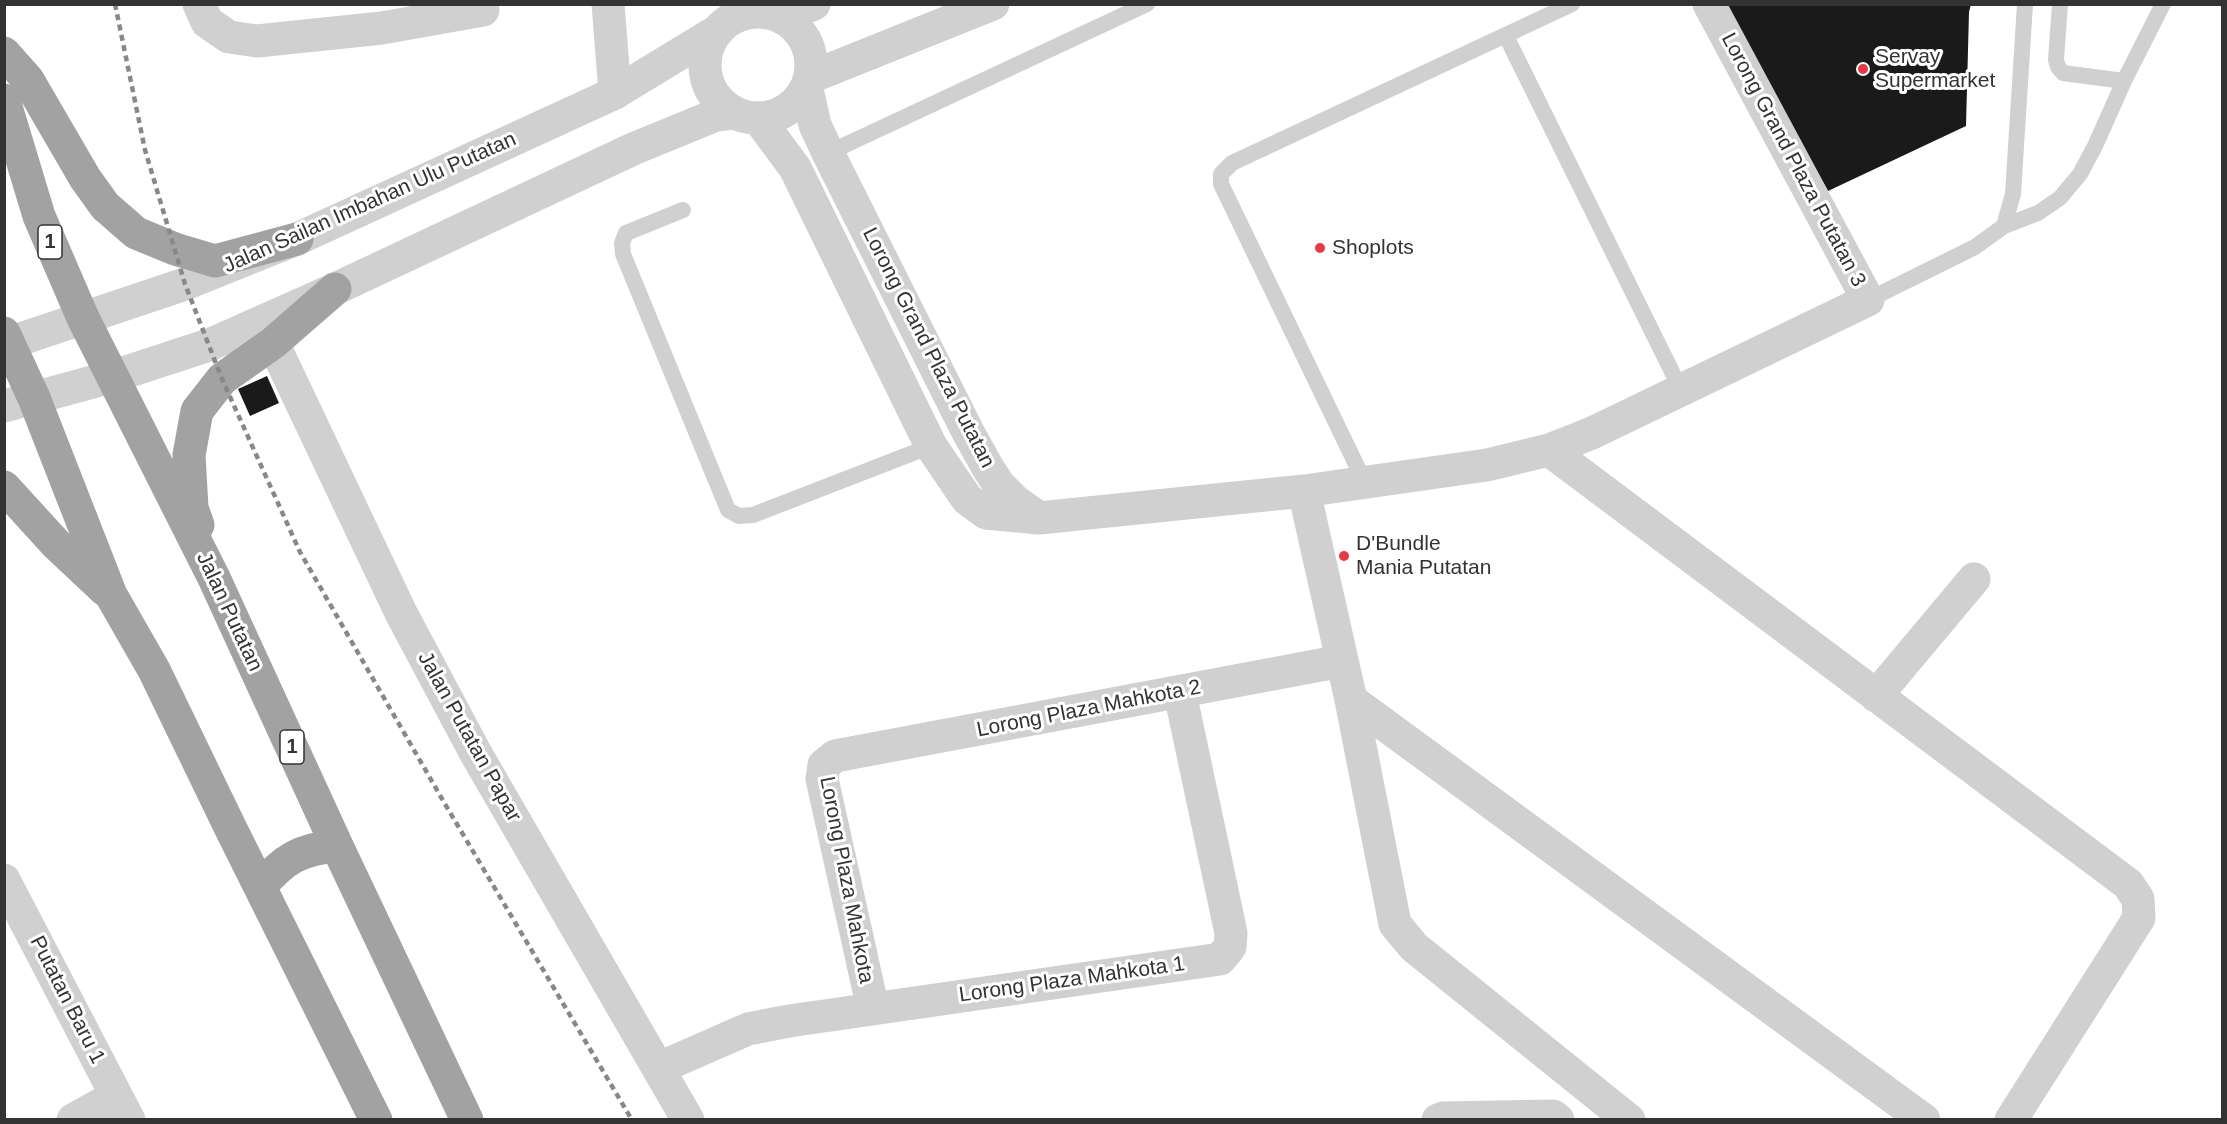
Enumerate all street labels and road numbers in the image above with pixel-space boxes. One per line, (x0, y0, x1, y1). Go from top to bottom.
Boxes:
street label: Lorong Grand Plaza Putatan 3 (1715, 29, 1871, 291)
street label: Jalan Sailan Imbahan Ulu Putatan (220, 127, 520, 279)
street label: Lorong Grand Plaza Putatan (856, 224, 1000, 472)
road number: 1 (38, 225, 62, 259)
street label: Jalan Putatan (190, 548, 268, 676)
street label: Jalan Putatan Papar (412, 648, 526, 826)
street label: Lorong Plaza Mahkota 2 (975, 675, 1203, 743)
road number: 1 (280, 730, 304, 764)
street label: Lorong Plaza Mahkota (814, 774, 878, 986)
street label: Putatan Baru 1 (24, 932, 110, 1068)
street label: Lorong Plaza Mahkota 1 (958, 952, 1186, 1008)

